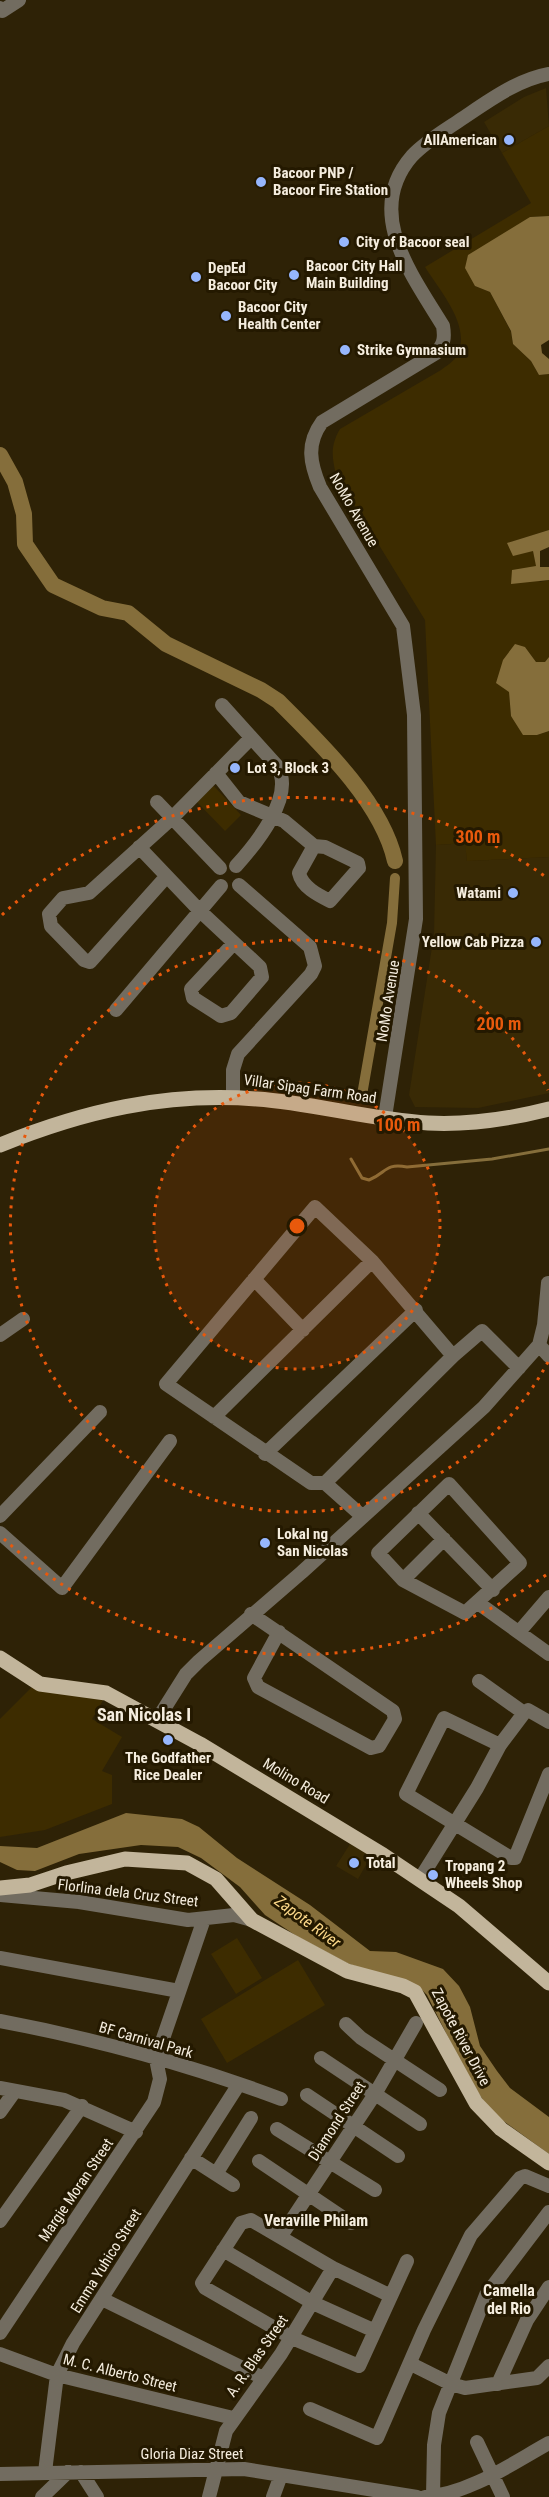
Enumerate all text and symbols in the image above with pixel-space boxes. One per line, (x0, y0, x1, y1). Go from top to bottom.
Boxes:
place label: AllAmerican (423, 131, 497, 149)
marker: AllAmerican (502, 133, 516, 147)
place label: Bacoor PNP / Bacoor Fire Station (273, 164, 388, 199)
marker: Bacoor PNP / Bacoor Fire Station (254, 175, 268, 189)
place label: City of Bacoor seal (356, 233, 469, 251)
marker: City of Bacoor seal (337, 235, 351, 249)
place label: Bacoor City Hall Main Building (306, 257, 403, 292)
place label: DepEd Bacoor City (208, 259, 278, 294)
marker: Bacoor City Hall Main Building (287, 268, 301, 282)
marker: DepEd Bacoor City (189, 270, 203, 284)
place label: Bacoor City Health Center (238, 298, 321, 333)
marker: Bacoor City Health Center (219, 309, 233, 323)
place label: Strike Gymnasium (357, 341, 466, 359)
marker: Strike Gymnasium (338, 343, 352, 357)
street label: NoMo Avenue (326, 470, 382, 550)
place label: Lot 3, Block 3 (247, 759, 329, 777)
marker: Lot 3, Block 3 (228, 761, 242, 775)
text: 300 m (456, 826, 500, 847)
place label: Watami (456, 884, 501, 902)
marker: Watami (506, 886, 520, 900)
place label: Yellow Cab Pizza (422, 933, 524, 951)
marker: Yellow Cab Pizza (529, 935, 543, 949)
street label: NoMo Avenue (373, 959, 403, 1043)
text: 200 m (477, 1013, 521, 1034)
street label: Villar Sipag Farm Road (242, 1071, 378, 1107)
text: 100 m (376, 1114, 420, 1135)
centre of rings (287, 1216, 307, 1236)
place label: Lokal ng San Nicolas (277, 1525, 348, 1560)
marker: Lokal ng San Nicolas (258, 1536, 272, 1550)
district label: San Nicolas I (97, 1704, 191, 1725)
marker: The Godfather Rice Dealer (161, 1733, 175, 1747)
place label: The Godfather Rice Dealer (125, 1749, 211, 1784)
street label: Molino Road (260, 1754, 332, 1808)
place label: Total (366, 1854, 396, 1872)
marker: Total (347, 1856, 361, 1870)
place label: Tropang 2 Wheels Shop (445, 1857, 522, 1892)
marker: Tropang 2 Wheels Shop (426, 1868, 440, 1882)
street label: Florlina dela Cruz Street (57, 1875, 199, 1911)
water label: Zapote River (270, 1891, 345, 1952)
street label: Zapote River Drive (428, 1985, 494, 2089)
street label: BF Carnival Park (97, 2018, 195, 2062)
street label: Diamond Street (305, 2078, 369, 2164)
street label: Margie Moran Street (35, 2135, 117, 2245)
street label: Emma Yuhico Street (67, 2206, 145, 2316)
district label: Veraville Philam (264, 2211, 368, 2230)
district label: Camella del Rio (483, 2281, 535, 2318)
street label: A. R. Blas Street (222, 2312, 292, 2400)
street label: M. C. Alberto Street (61, 2350, 179, 2396)
street label: Gloria Diaz Street (141, 2445, 243, 2463)

